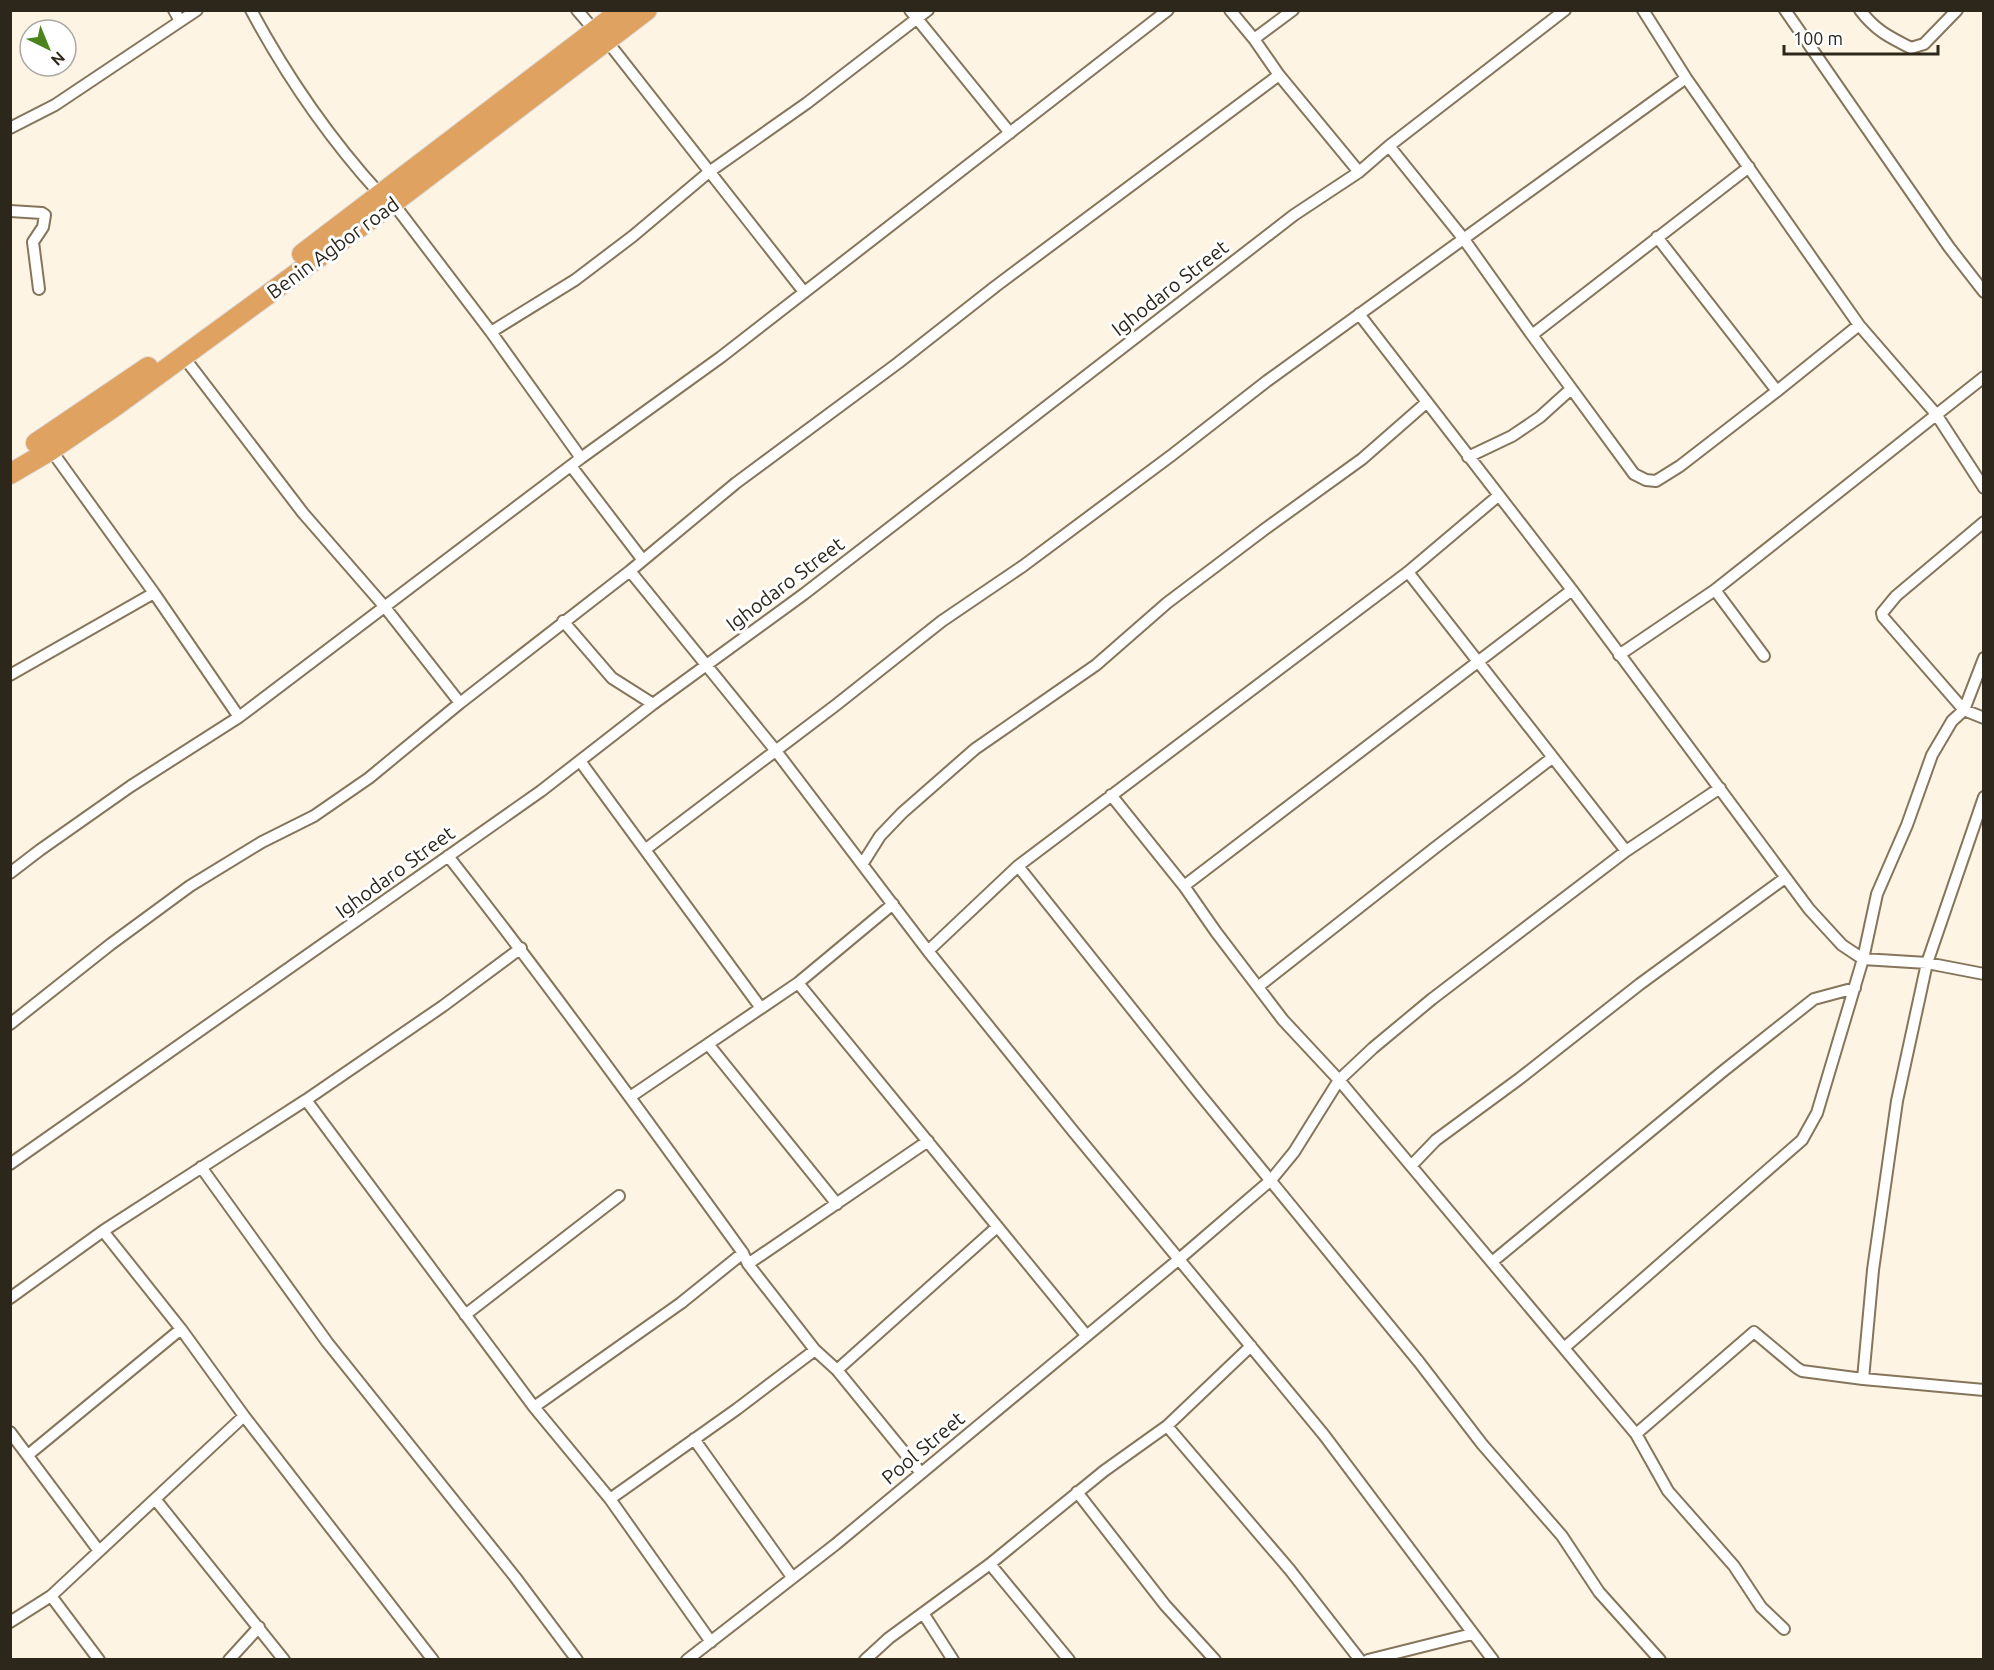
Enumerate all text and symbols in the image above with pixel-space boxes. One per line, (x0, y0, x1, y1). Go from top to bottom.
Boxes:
north arrow (18, 18, 78, 78)
scale bar (1784, 18, 1938, 56)
text: 100 m (1793, 28, 1843, 48)
text: N (48, 48, 69, 70)
street label: Benin Agbor road (262, 192, 403, 303)
street label: Ighodaro Street (1107, 235, 1233, 340)
street label: Ighodaro Street (721, 532, 848, 635)
street label: Ighodaro Street (331, 821, 459, 922)
street label: Pool Street (877, 1406, 969, 1489)

